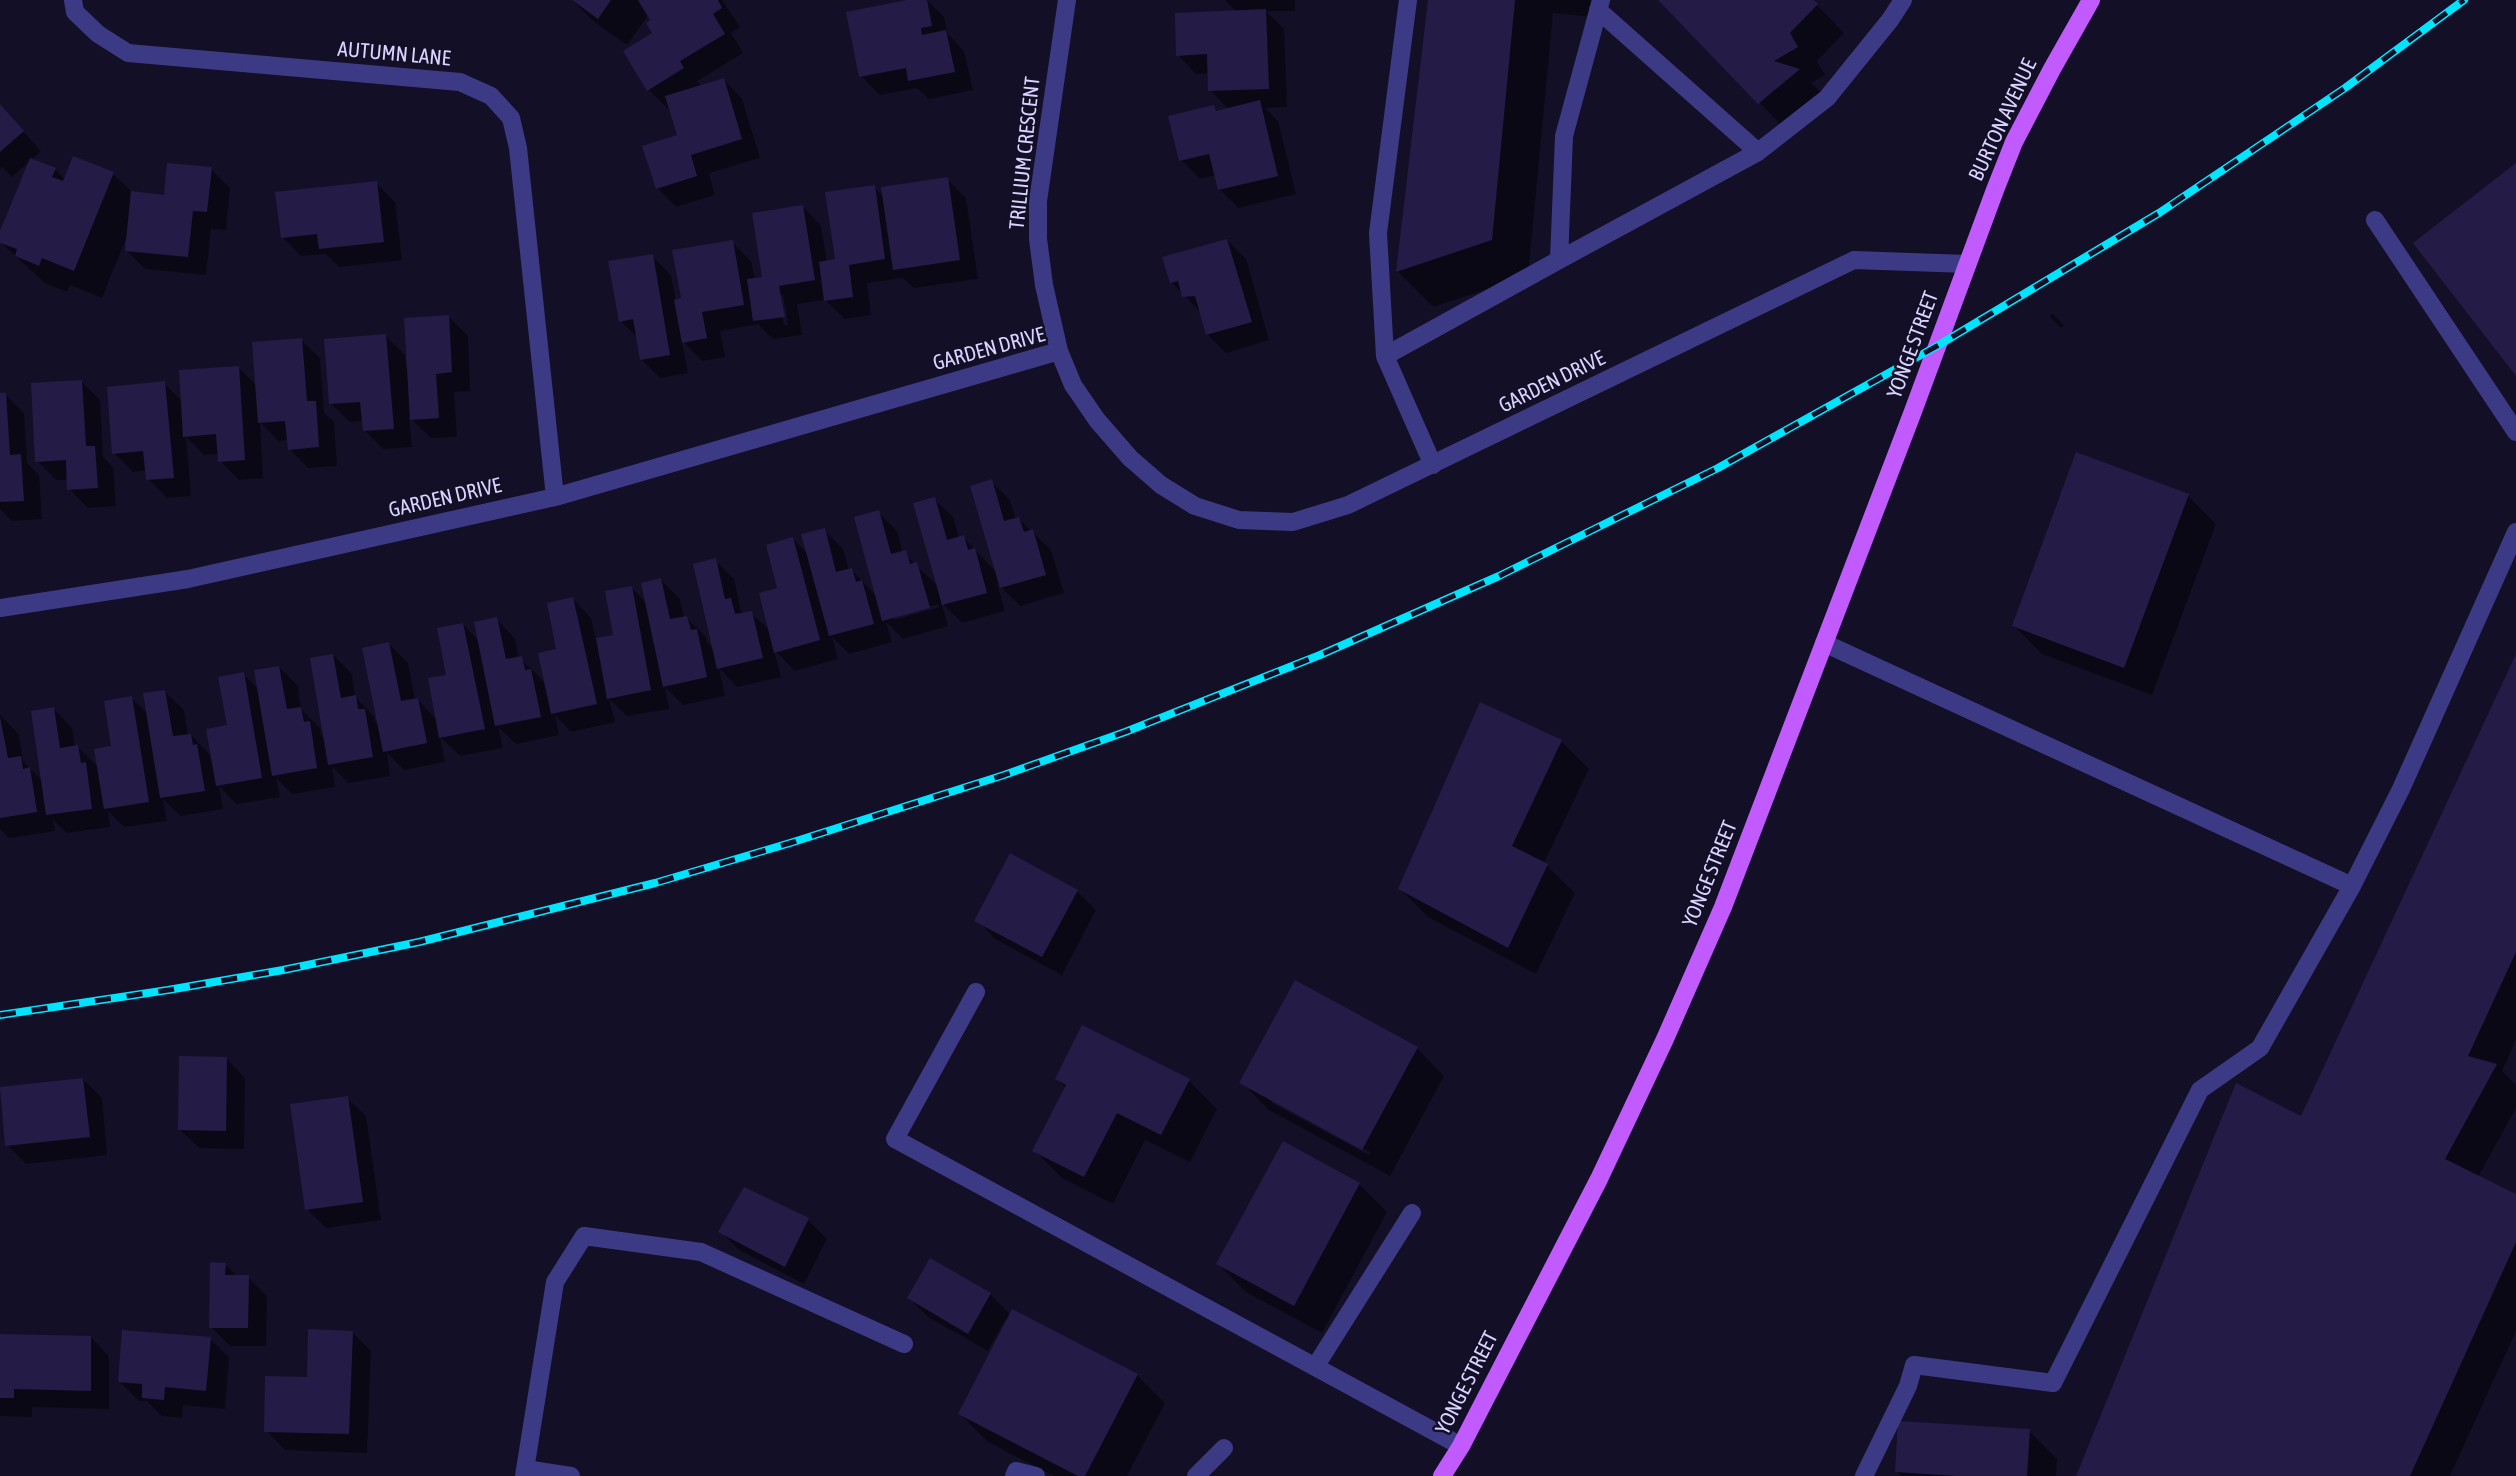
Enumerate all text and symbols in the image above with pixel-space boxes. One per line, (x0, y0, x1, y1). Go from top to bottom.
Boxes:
street label: AUTUMN LANE (336, 37, 452, 71)
street label: BURTON AVENUE (1964, 55, 2042, 185)
street label: TRILLIUM CRESCENT (1004, 75, 1046, 231)
street label: YONGE STREET (1882, 288, 1944, 402)
street label: GARDEN DRIVE (930, 322, 1048, 376)
street label: GARDEN DRIVE (1495, 346, 1609, 418)
street label: GARDEN DRIVE (386, 473, 504, 523)
street label: YONGE STREET (1677, 817, 1743, 931)
street label: YONGE STREET (1430, 1327, 1504, 1439)

